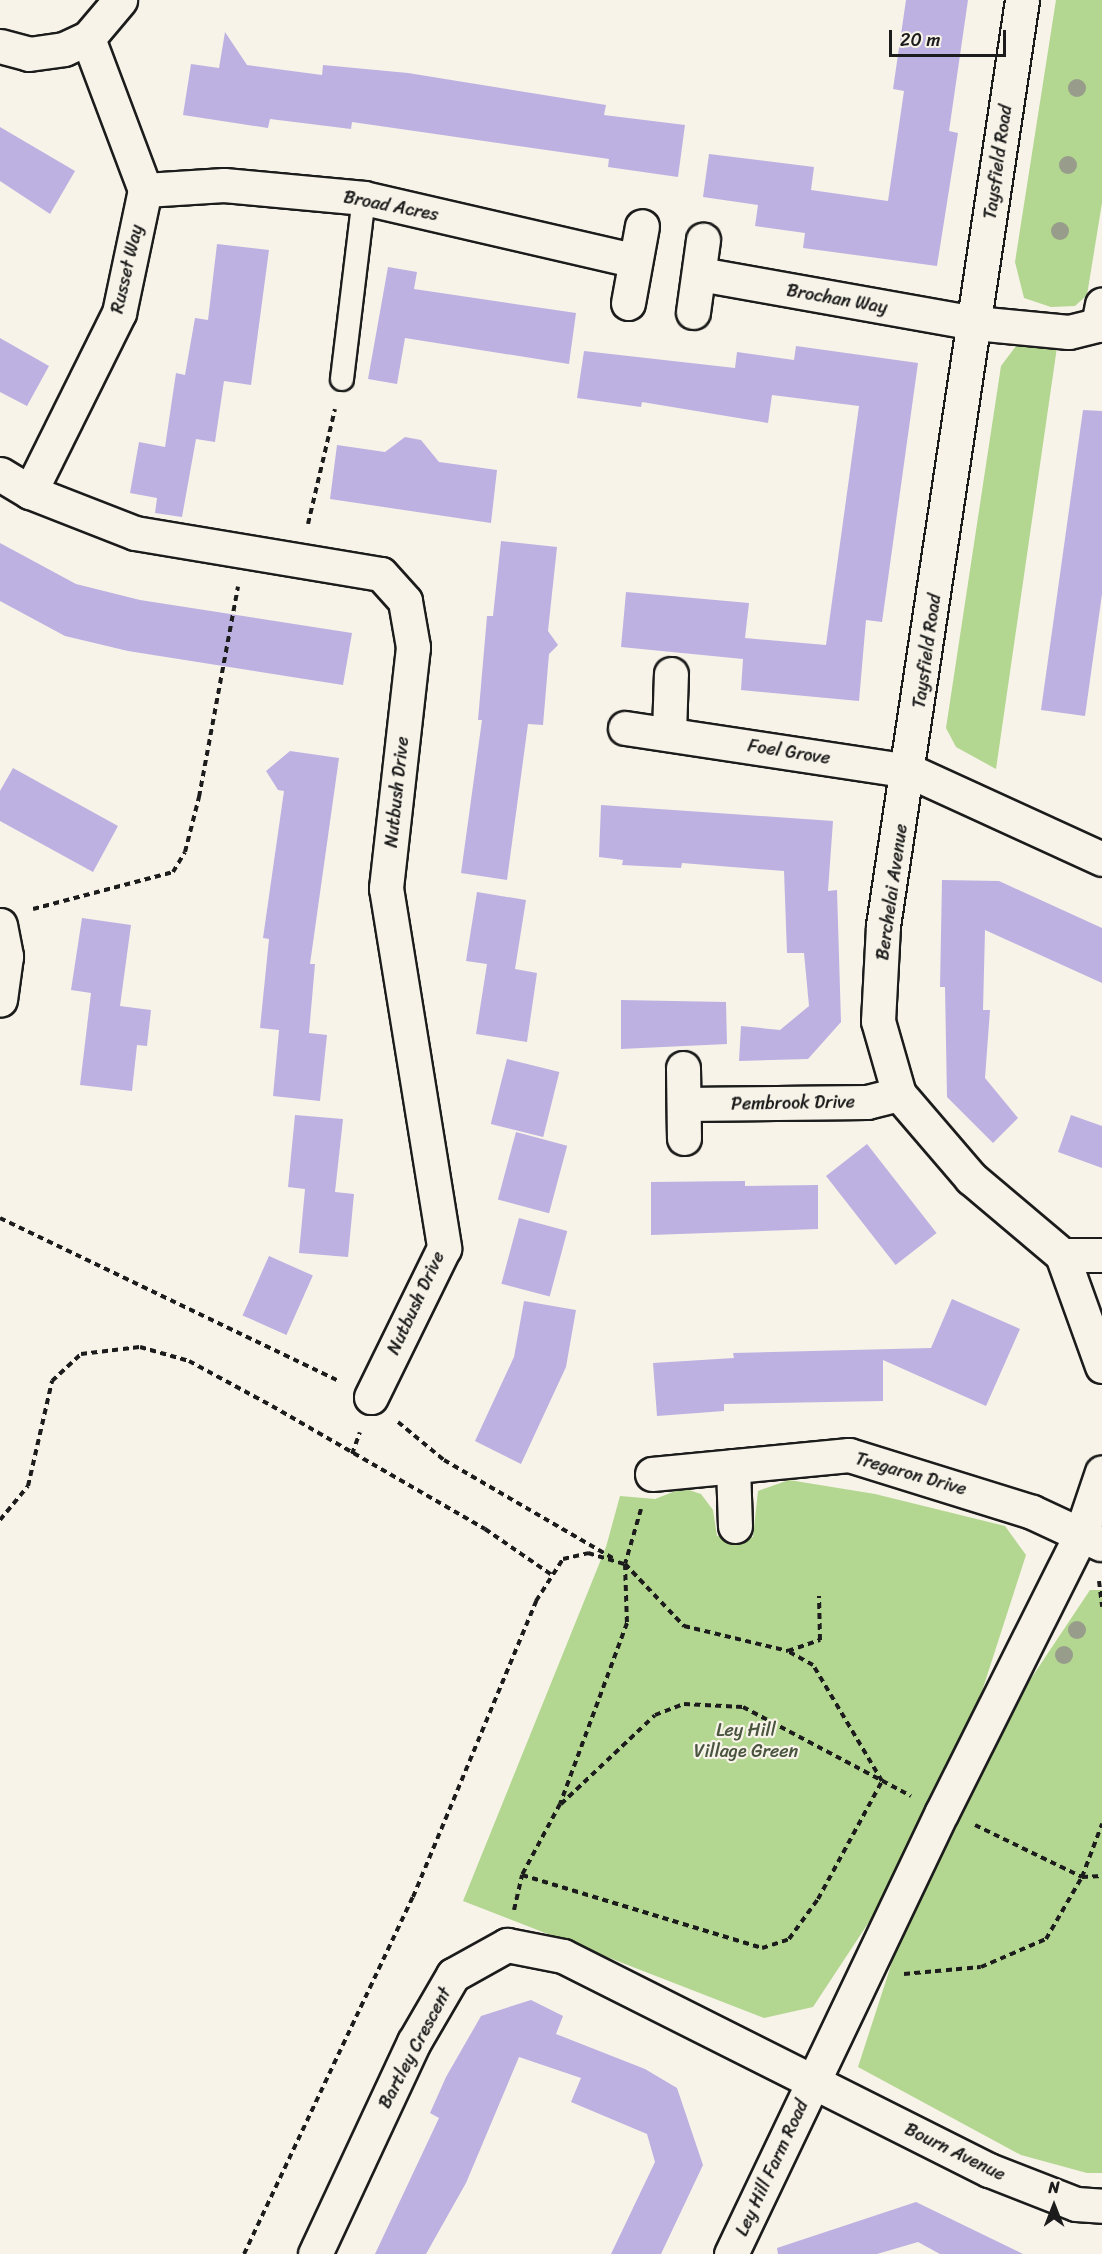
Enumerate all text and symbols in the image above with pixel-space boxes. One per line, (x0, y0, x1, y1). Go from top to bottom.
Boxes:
scale bar (892, 18, 1009, 56)
text: 20 m (900, 24, 940, 56)
street label: Taysfield Road (979, 103, 1017, 221)
street label: Broad Acres (342, 186, 440, 226)
street label: Russet Way (106, 222, 148, 316)
street label: Brochan Way (785, 280, 889, 318)
street label: Taysfield Road (908, 592, 946, 710)
street label: Nutbush Drive (380, 735, 414, 849)
street label: Foel Grove (746, 735, 832, 769)
street label: Berchelai Avenue (872, 823, 912, 961)
street label: Pembrook Drive (731, 1091, 855, 1115)
street label: Nutbush Drive (383, 1248, 449, 1358)
street label: Tregaron Drive (853, 1448, 969, 1500)
park label: Ley Hill Village Green (694, 1720, 798, 1762)
street label: Bartley Crescent (374, 1983, 456, 2113)
street label: Ley Hill Farm Road (731, 2097, 813, 2239)
street label: Bourn Avenue (901, 2118, 1009, 2186)
text: N (1048, 2173, 1060, 2202)
north arrow (1024, 2176, 1084, 2236)

